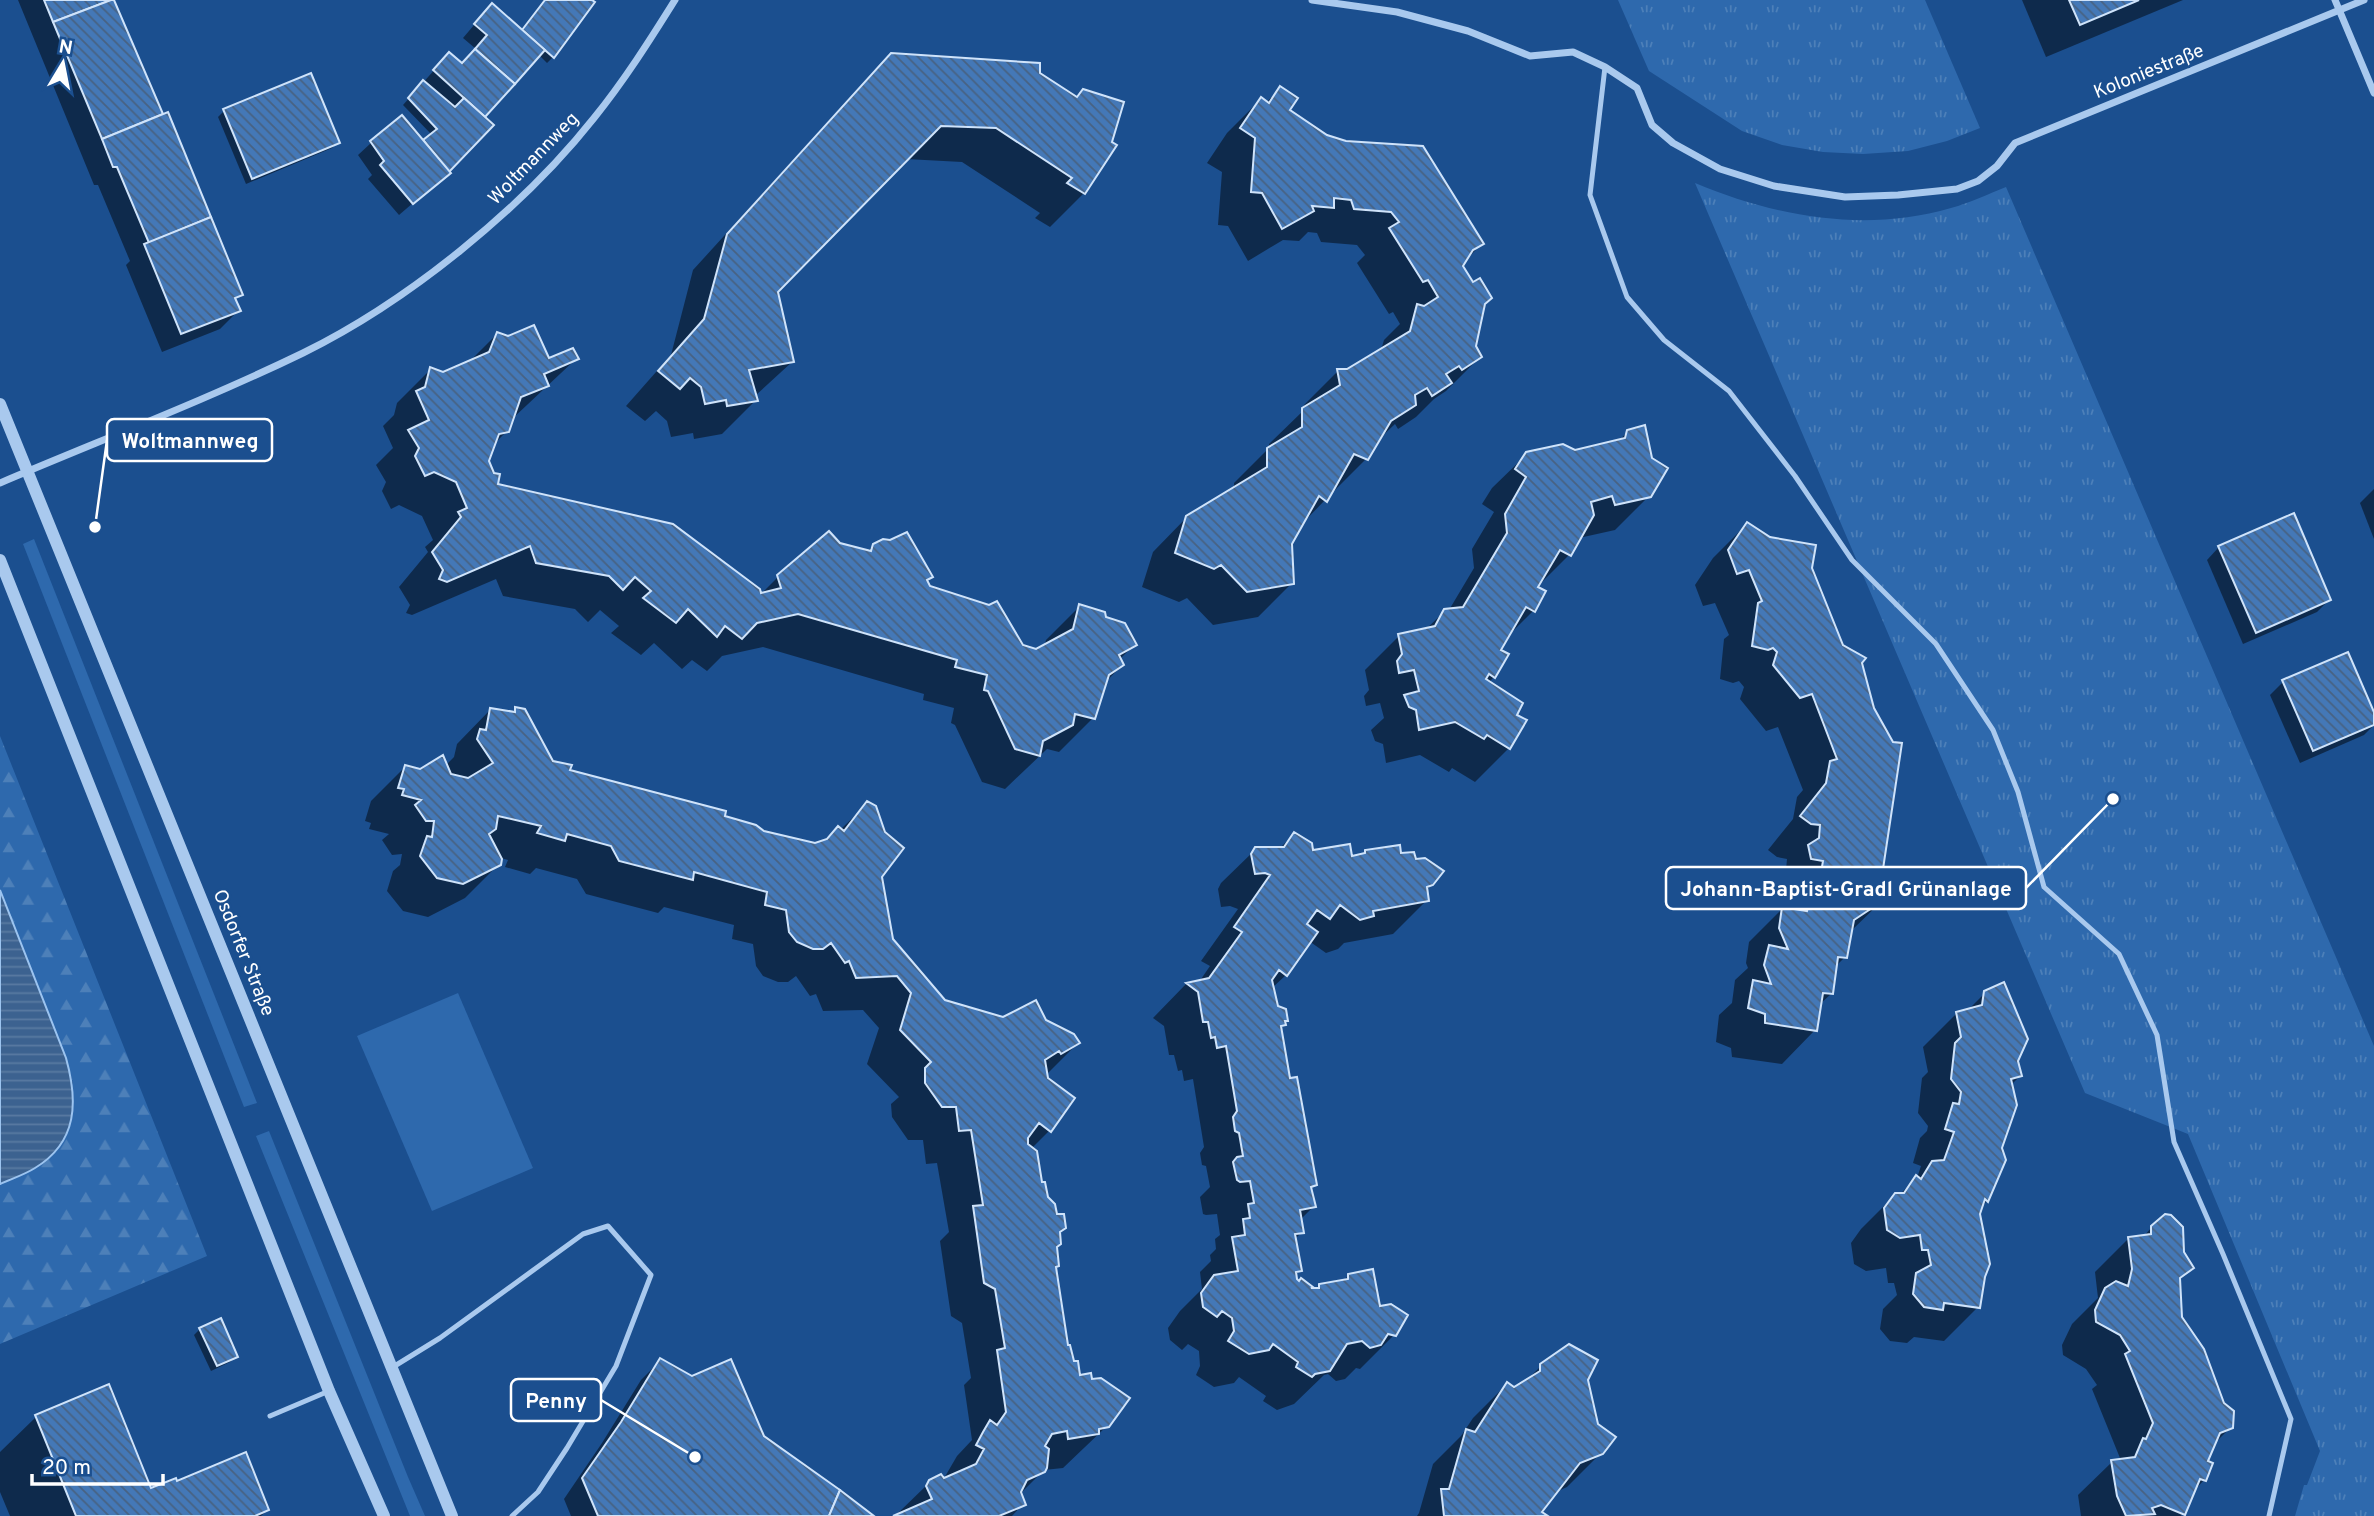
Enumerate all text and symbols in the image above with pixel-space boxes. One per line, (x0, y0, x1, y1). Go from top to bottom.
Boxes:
north arrow (28, 28, 98, 98)
text: N (57, 35, 74, 61)
street label: Koloniestraße (2090, 39, 2208, 105)
street label: Woltmannweg (484, 107, 584, 211)
callout: Woltmannweg (107, 419, 272, 461)
text: Woltmannweg (121, 429, 259, 456)
callout: Johann-Baptist-Gradl Grünanlage (1666, 867, 2026, 909)
text: Johann-Baptist-Gradl Grünanlage (1680, 877, 2012, 904)
street label: Osdorfer Straße (207, 886, 279, 1020)
callout: Penny (511, 1379, 601, 1421)
text: Penny (525, 1389, 587, 1416)
scale bar (32, 1442, 163, 1486)
text: 20 m (42, 1455, 91, 1482)

